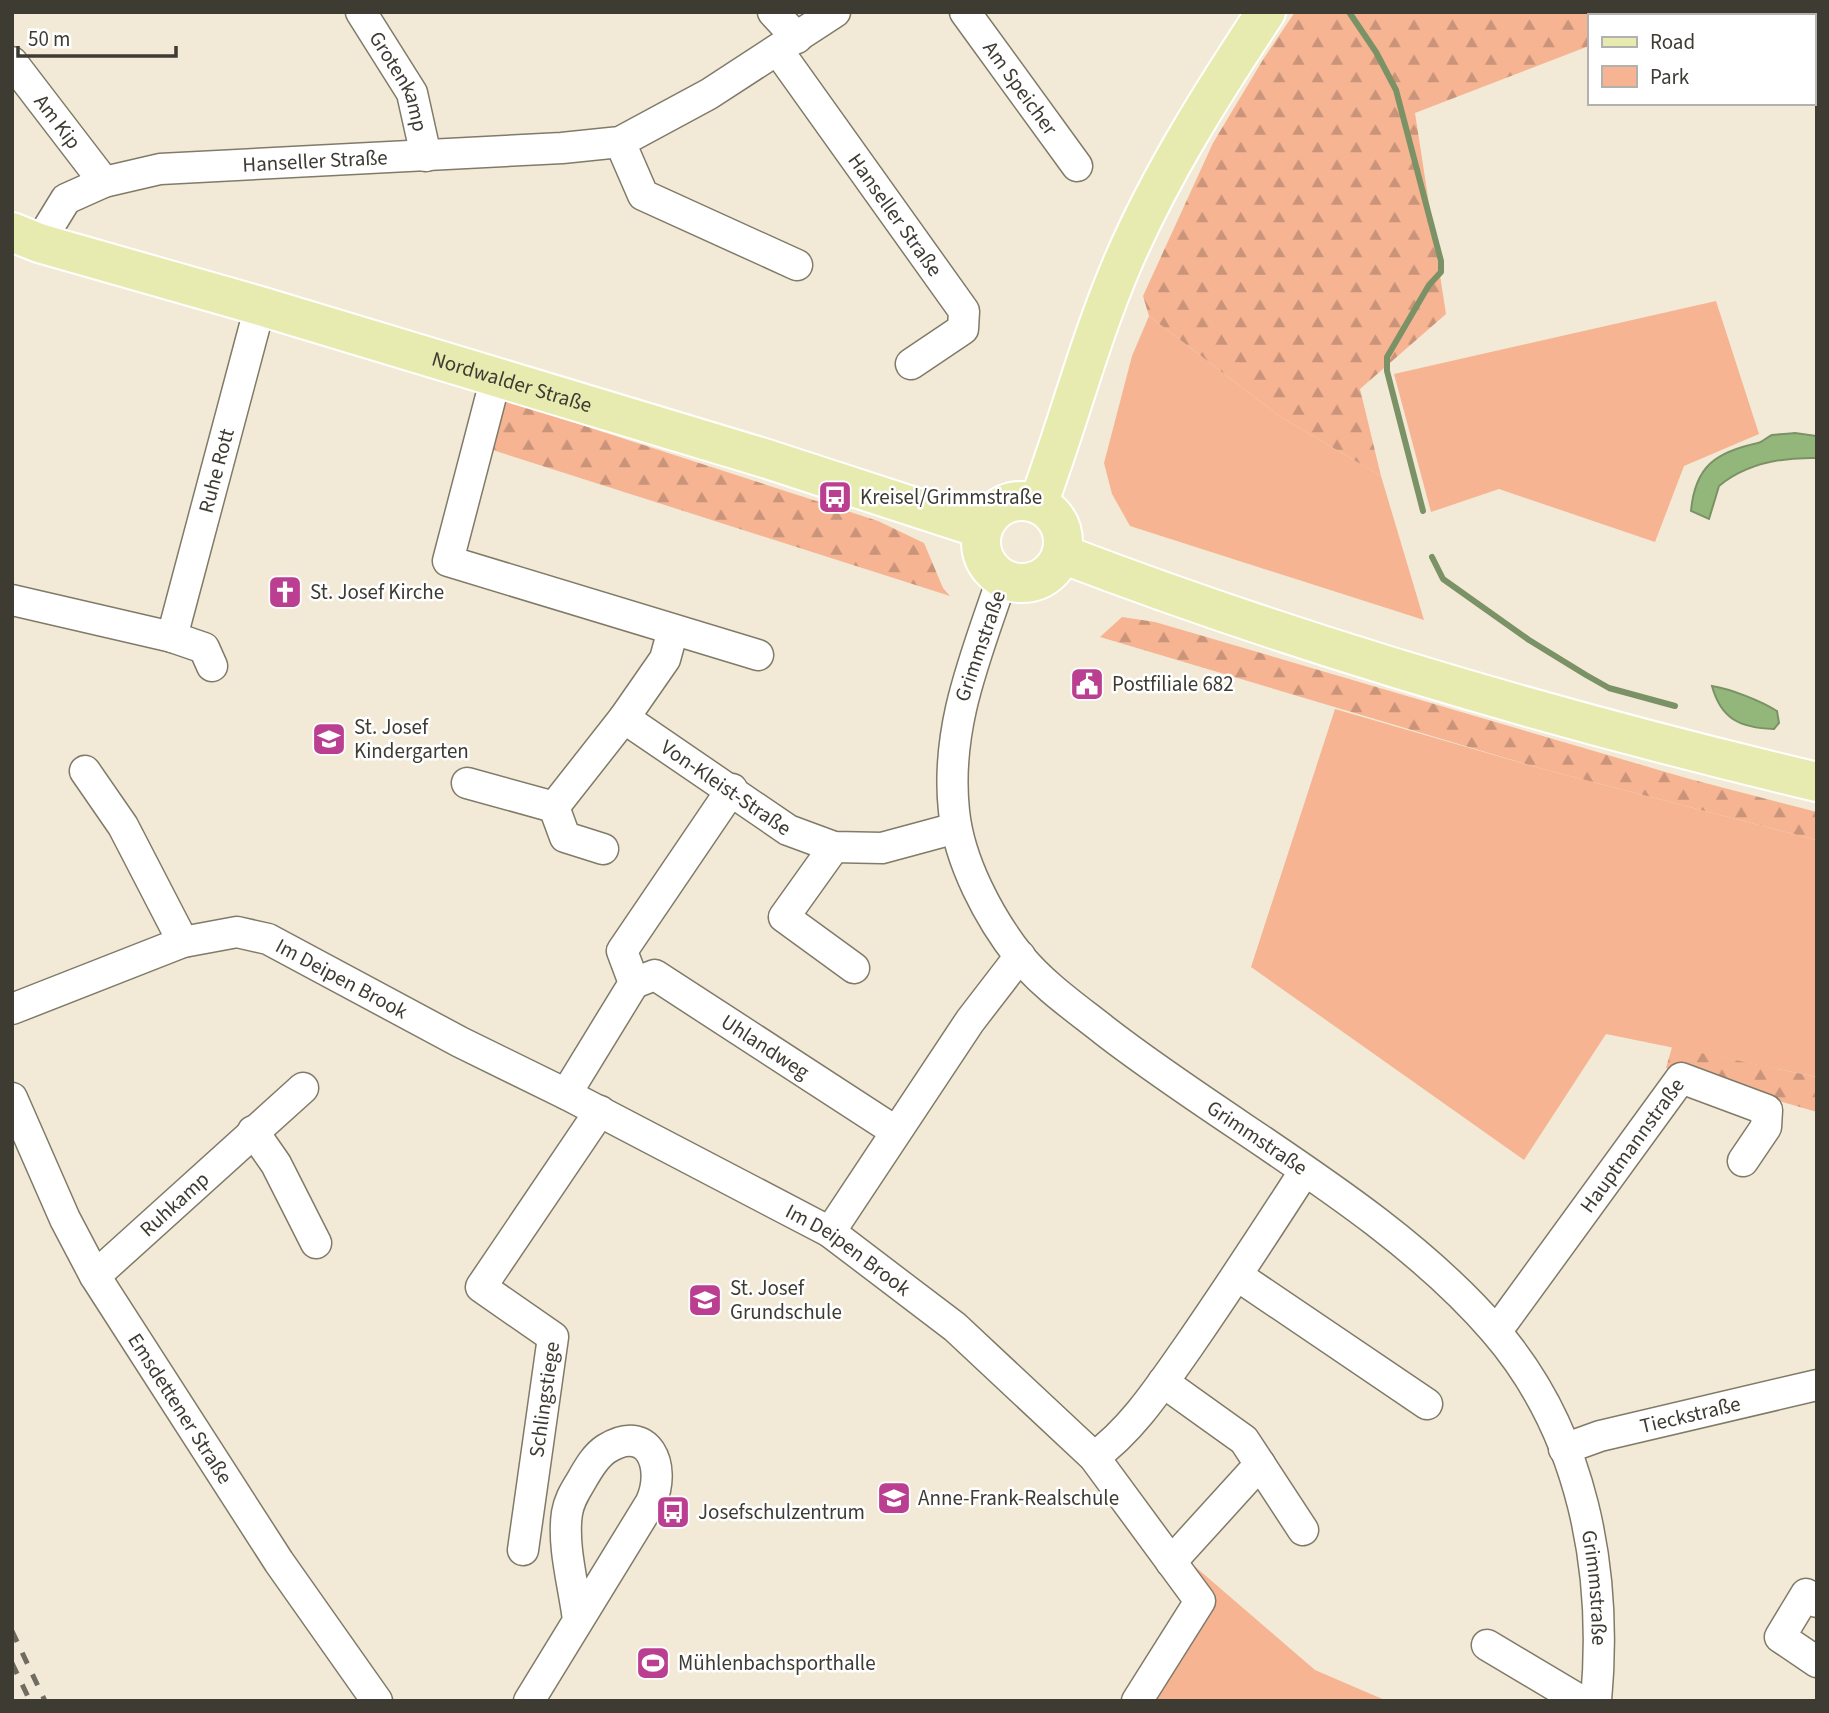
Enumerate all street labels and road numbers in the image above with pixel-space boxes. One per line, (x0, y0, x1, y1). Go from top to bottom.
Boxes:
street label: Grotenkamp (362, 25, 435, 134)
street label: Am Speicher (976, 35, 1065, 142)
street label: Am Kip (27, 88, 88, 155)
street label: Hanseller Straße (242, 142, 388, 180)
street label: Hanseller Straße (841, 147, 950, 283)
street label: Nordwalder Straße (428, 344, 596, 420)
street label: Ruhe Rott (191, 425, 242, 516)
street label: Grimmstraße (947, 586, 1013, 706)
street label: Von-Kleist-Straße (655, 732, 797, 843)
street label: Im Deipen Brook (270, 931, 414, 1027)
street label: Uhlandweg (715, 1007, 816, 1087)
street label: Hauptmannstraße (1573, 1072, 1691, 1219)
street label: Grimmstraße (1201, 1093, 1314, 1182)
street label: Ruhkamp (133, 1165, 216, 1244)
street label: Im Deipen Brook (780, 1196, 917, 1304)
street label: Emsdettener Straße (120, 1327, 240, 1490)
street label: Schlingstiege (521, 1340, 567, 1459)
street label: Tieckstraße (1637, 1388, 1743, 1441)
street label: Grimmstraße (1574, 1528, 1614, 1645)

